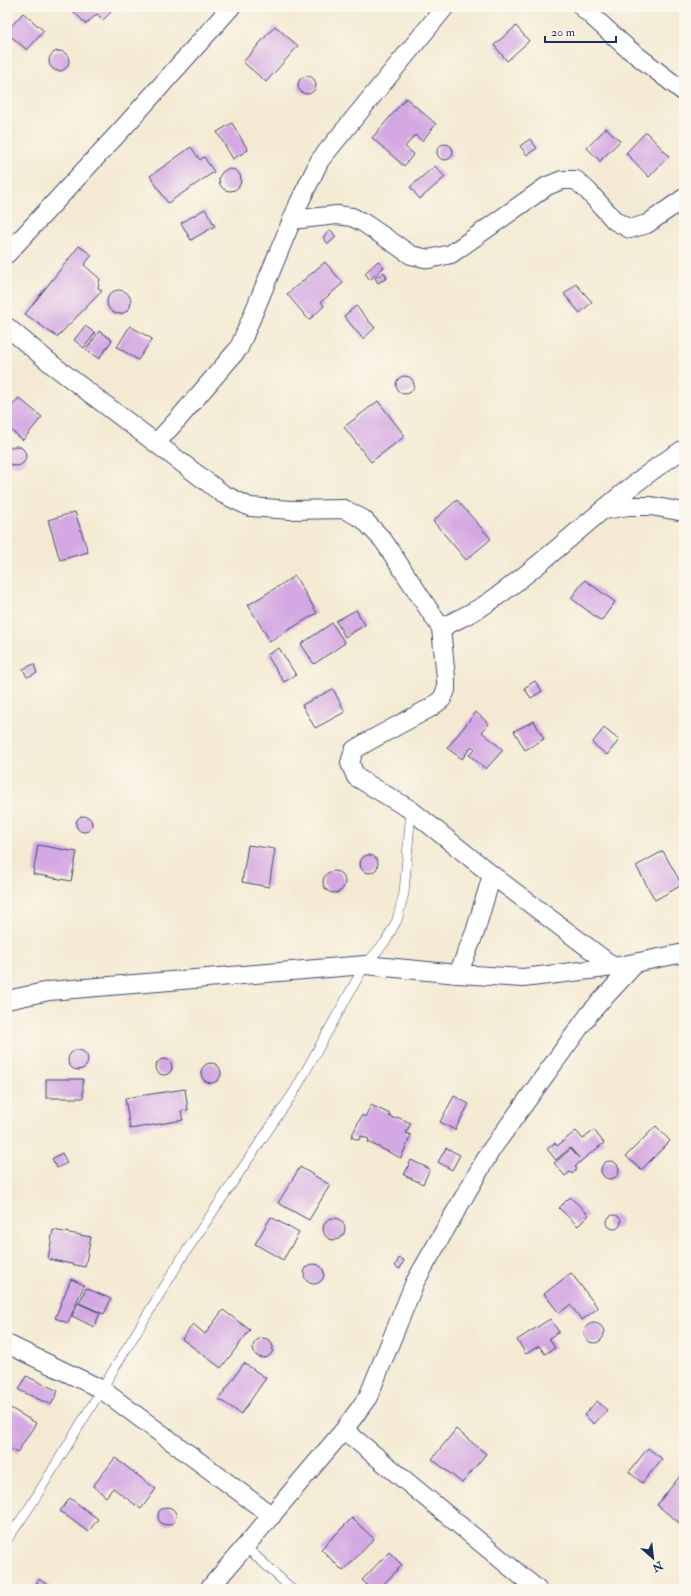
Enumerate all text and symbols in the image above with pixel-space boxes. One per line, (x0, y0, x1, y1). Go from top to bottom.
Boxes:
scale bar (545, 18, 616, 44)
text: 20 m (551, 25, 576, 40)
north arrow (633, 1538, 673, 1578)
text: N (649, 1558, 666, 1575)

